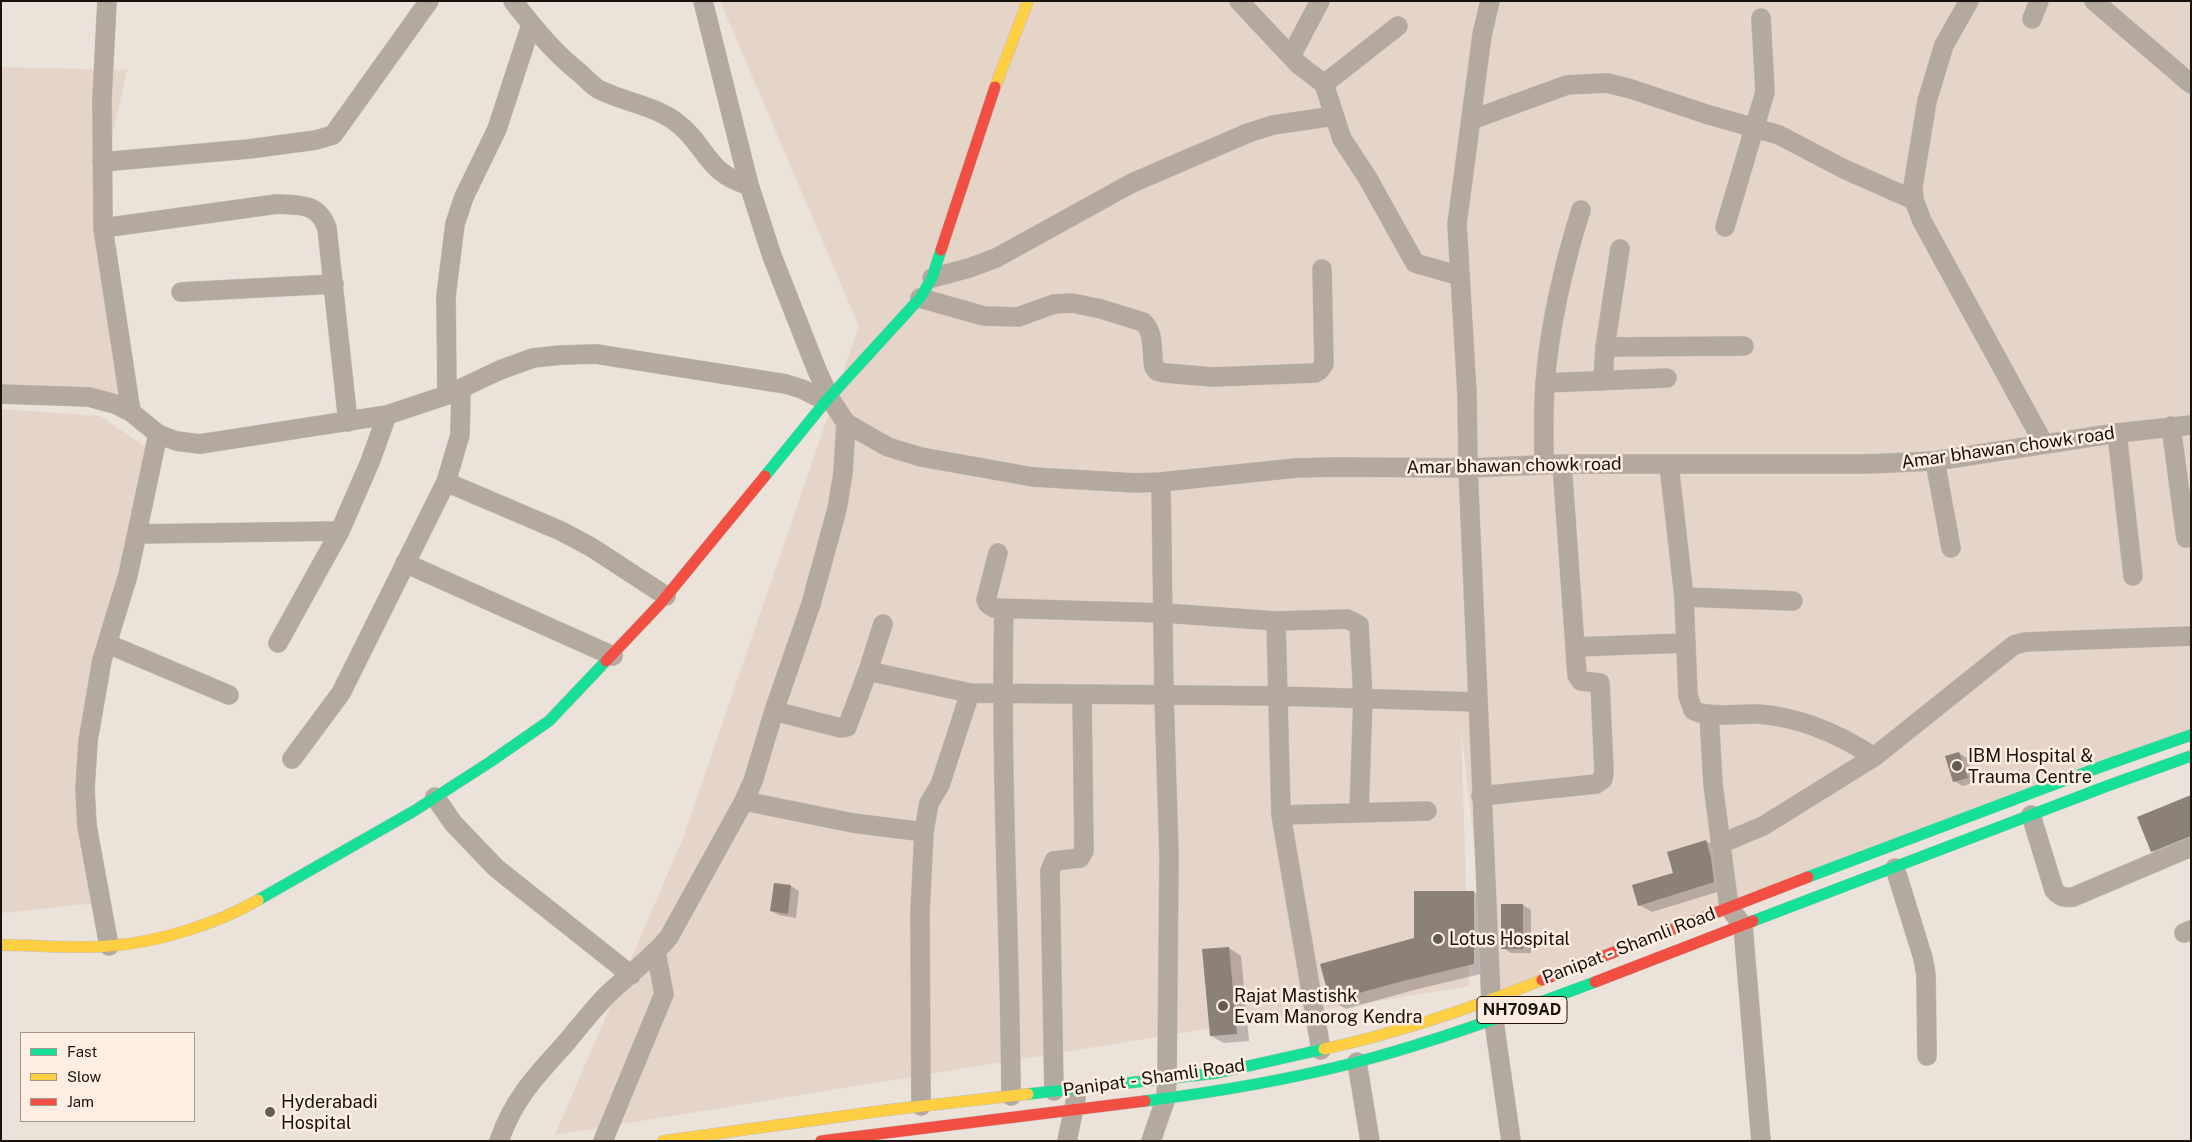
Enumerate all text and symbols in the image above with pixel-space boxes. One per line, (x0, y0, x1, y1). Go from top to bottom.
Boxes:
street label: Amar bhawan chowk road (1900, 422, 2116, 474)
street label: Amar bhawan chowk road (1406, 453, 1622, 479)
place label: IBM Hospital & Trauma Centre (1968, 745, 2093, 788)
marker: IBM Hospital & Trauma Centre (1950, 759, 1964, 773)
street label: Panipat - Shamli Road (1539, 903, 1719, 989)
place label: Lotus Hospital (1449, 928, 1570, 950)
marker: Lotus Hospital (1431, 932, 1445, 946)
place label: Rajat Mastishk Evam Manorog Kendra (1234, 985, 1423, 1028)
road number: NH709AD (1477, 996, 1567, 1024)
marker: Rajat Mastishk Evam Manorog Kendra (1216, 999, 1230, 1013)
legend (20, 1032, 195, 1122)
text: Fast (67, 1043, 97, 1060)
street label: Panipat - Shamli Road (1062, 1055, 1246, 1101)
text: Slow (67, 1068, 101, 1085)
place label: Hyderabadi Hospital (281, 1091, 378, 1134)
text: Jam (67, 1093, 94, 1110)
marker: Hyderabadi Hospital (263, 1105, 277, 1119)

